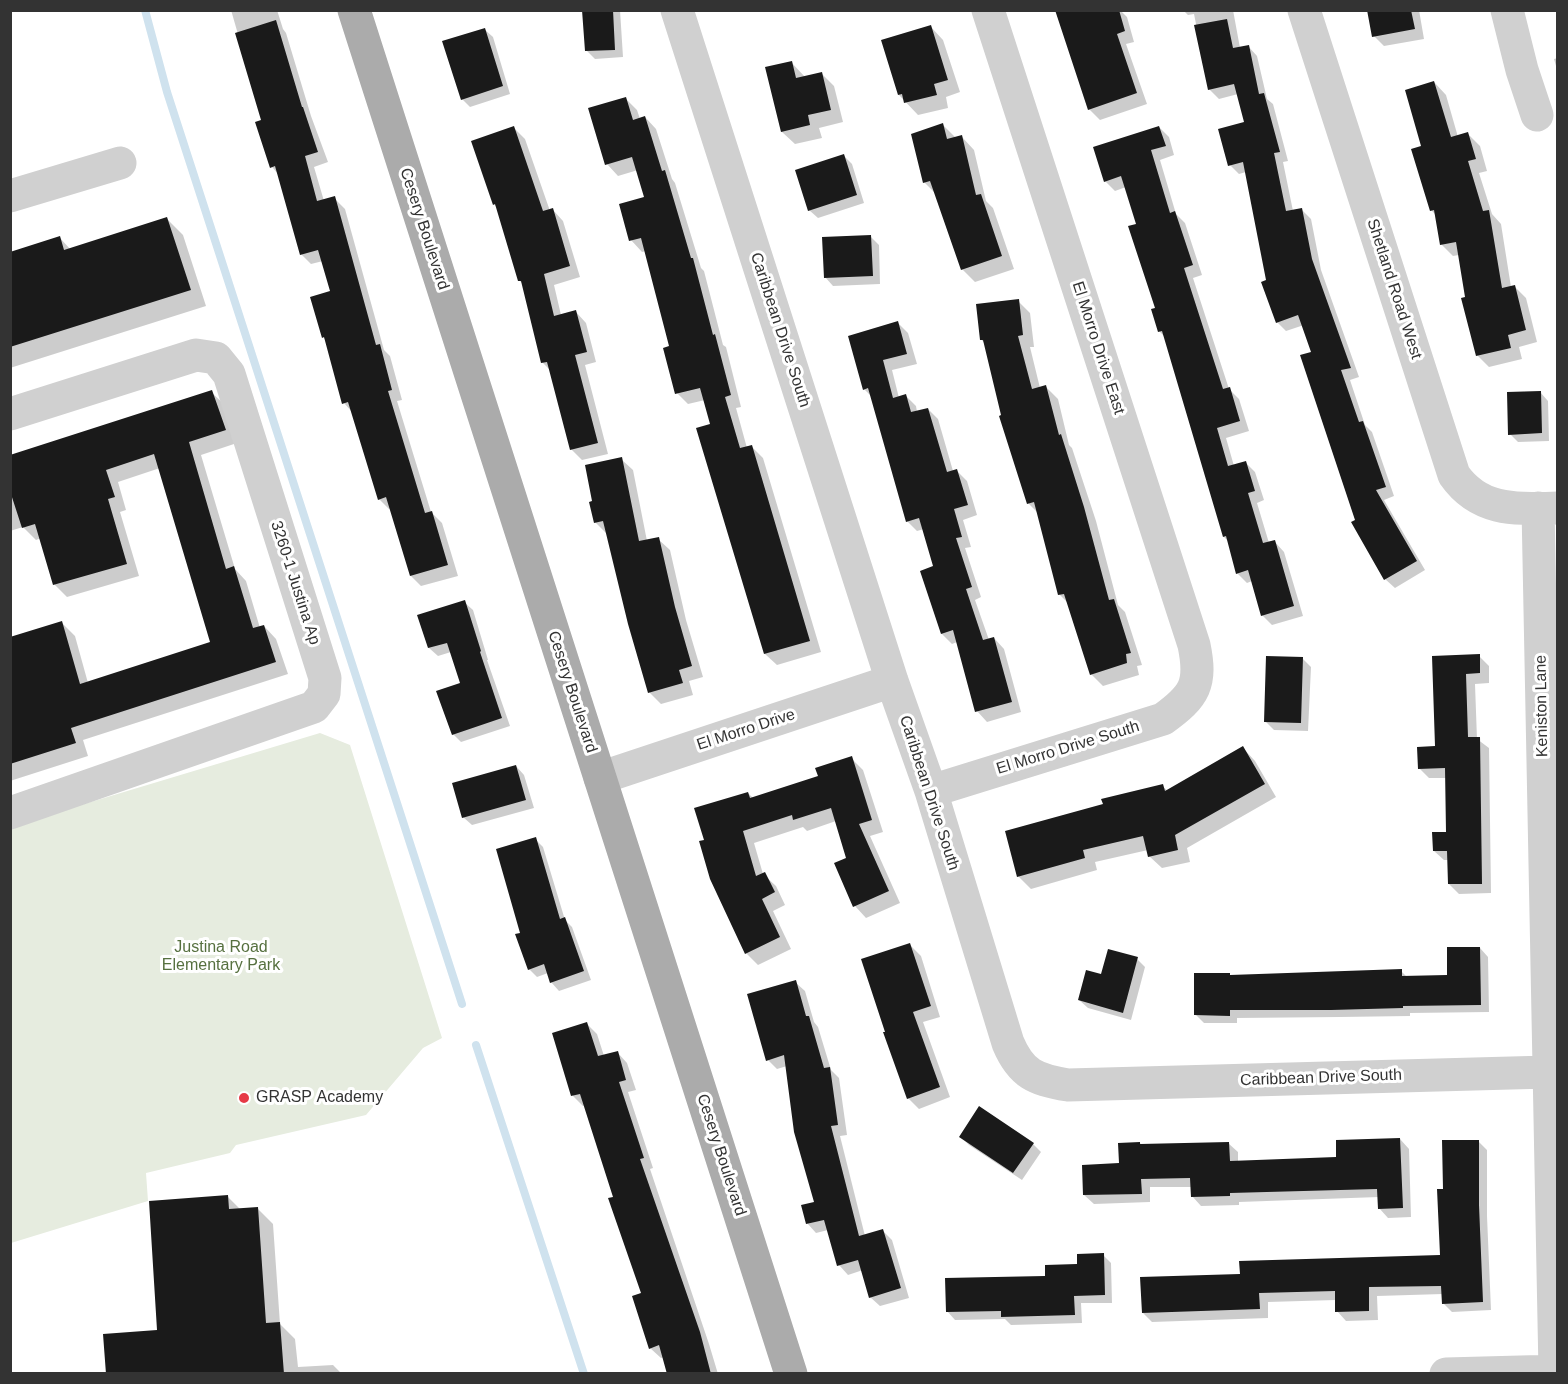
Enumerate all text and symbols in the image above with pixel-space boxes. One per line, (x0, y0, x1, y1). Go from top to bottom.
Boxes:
street label: Cesery Boulevard (395, 166, 453, 292)
street label: Shetland Road West (1362, 216, 1426, 362)
street label: Caribbean Drive South (746, 250, 814, 410)
street label: El Morro Drive East (1067, 279, 1129, 417)
street label: 3260-1 Justina Ap (266, 519, 324, 647)
street label: Cesery Boulevard (543, 629, 601, 755)
street label: Keniston Lane (1532, 655, 1552, 757)
street label: El Morro Drive (694, 705, 798, 755)
street label: Caribbean Drive South (895, 713, 963, 873)
street label: El Morro Drive South (994, 717, 1142, 779)
park label: Justina Road Elementary Park (162, 938, 280, 976)
street label: Caribbean Drive South (1240, 1066, 1402, 1090)
place label: GRASP Academy (256, 1088, 383, 1108)
marker: GRASP Academy (237, 1091, 251, 1105)
street label: Cesery Boulevard (692, 1092, 750, 1218)

